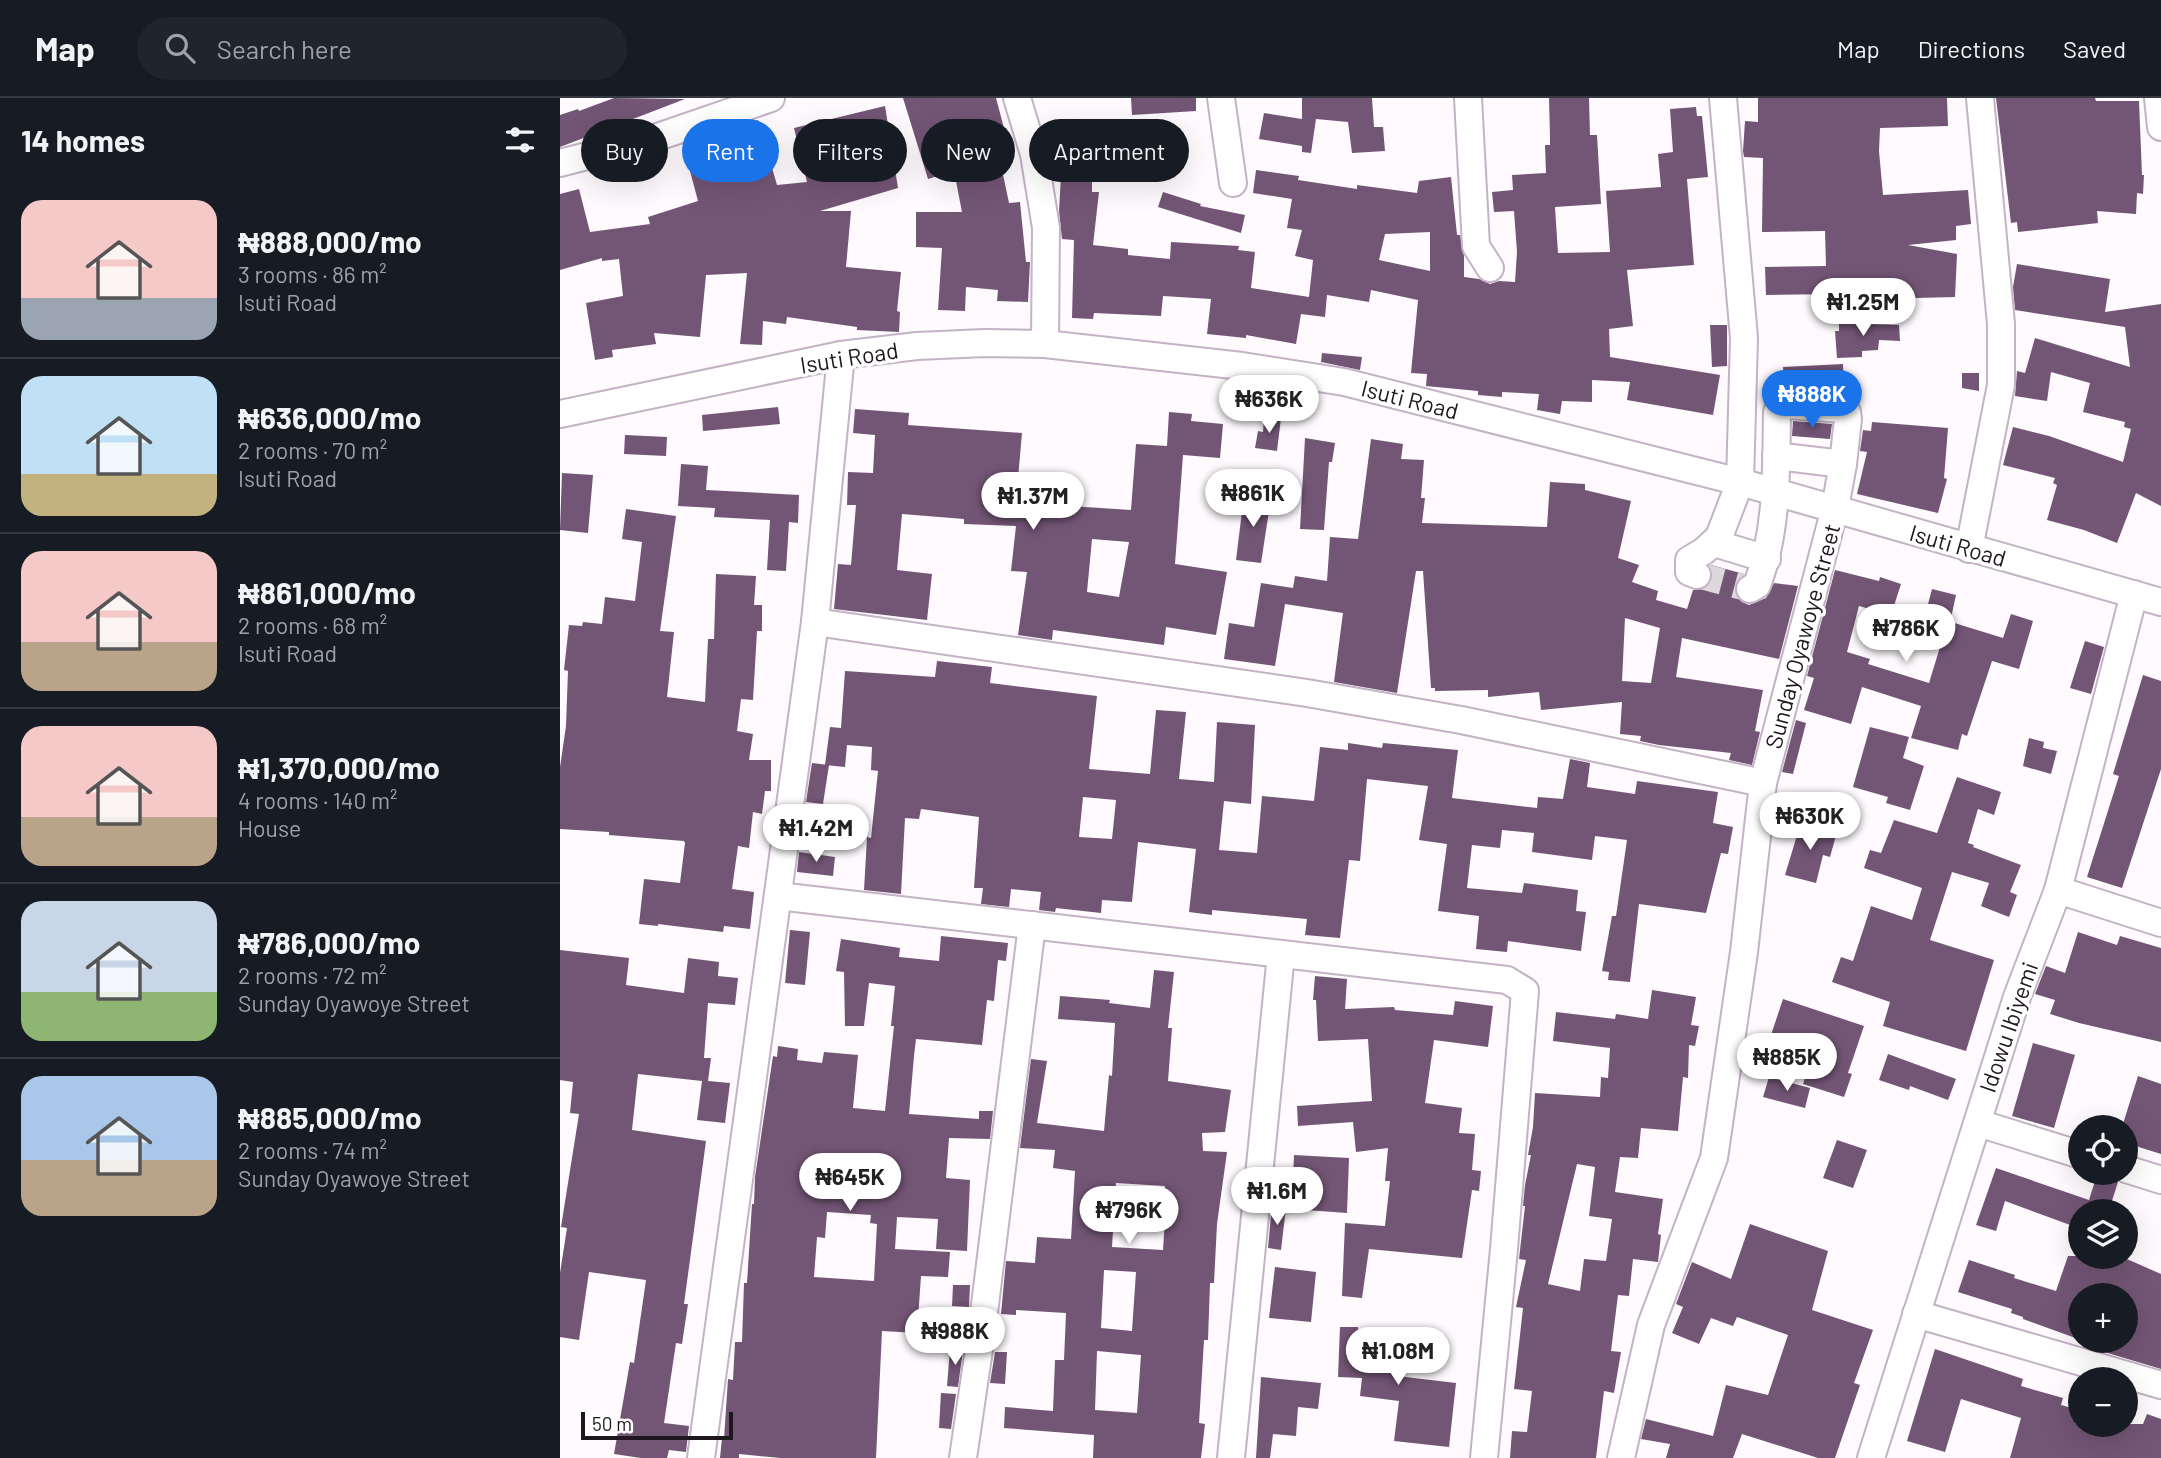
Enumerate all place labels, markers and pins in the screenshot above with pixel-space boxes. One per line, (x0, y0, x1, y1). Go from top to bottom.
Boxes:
pin: ₦1.25M (1806, 278, 1920, 338)
pin: ₦888K (1763, 370, 1861, 430)
pin: ₦636K (1220, 376, 1318, 435)
pin: ₦861K (1204, 470, 1302, 529)
pin: ₦1.37M (976, 472, 1090, 532)
pin: ₦786K (1857, 604, 1955, 664)
pin: ₦630K (1761, 792, 1859, 852)
pin: ₦1.42M (759, 804, 873, 864)
pin: ₦885K (1738, 1034, 1836, 1093)
pin: ₦645K (801, 1154, 899, 1213)
pin: ₦1.6M (1228, 1168, 1326, 1227)
pin: ₦796K (1080, 1186, 1178, 1246)
pin: ₦988K (906, 1308, 1004, 1367)
pin: ₦1.08M (1341, 1328, 1455, 1387)

